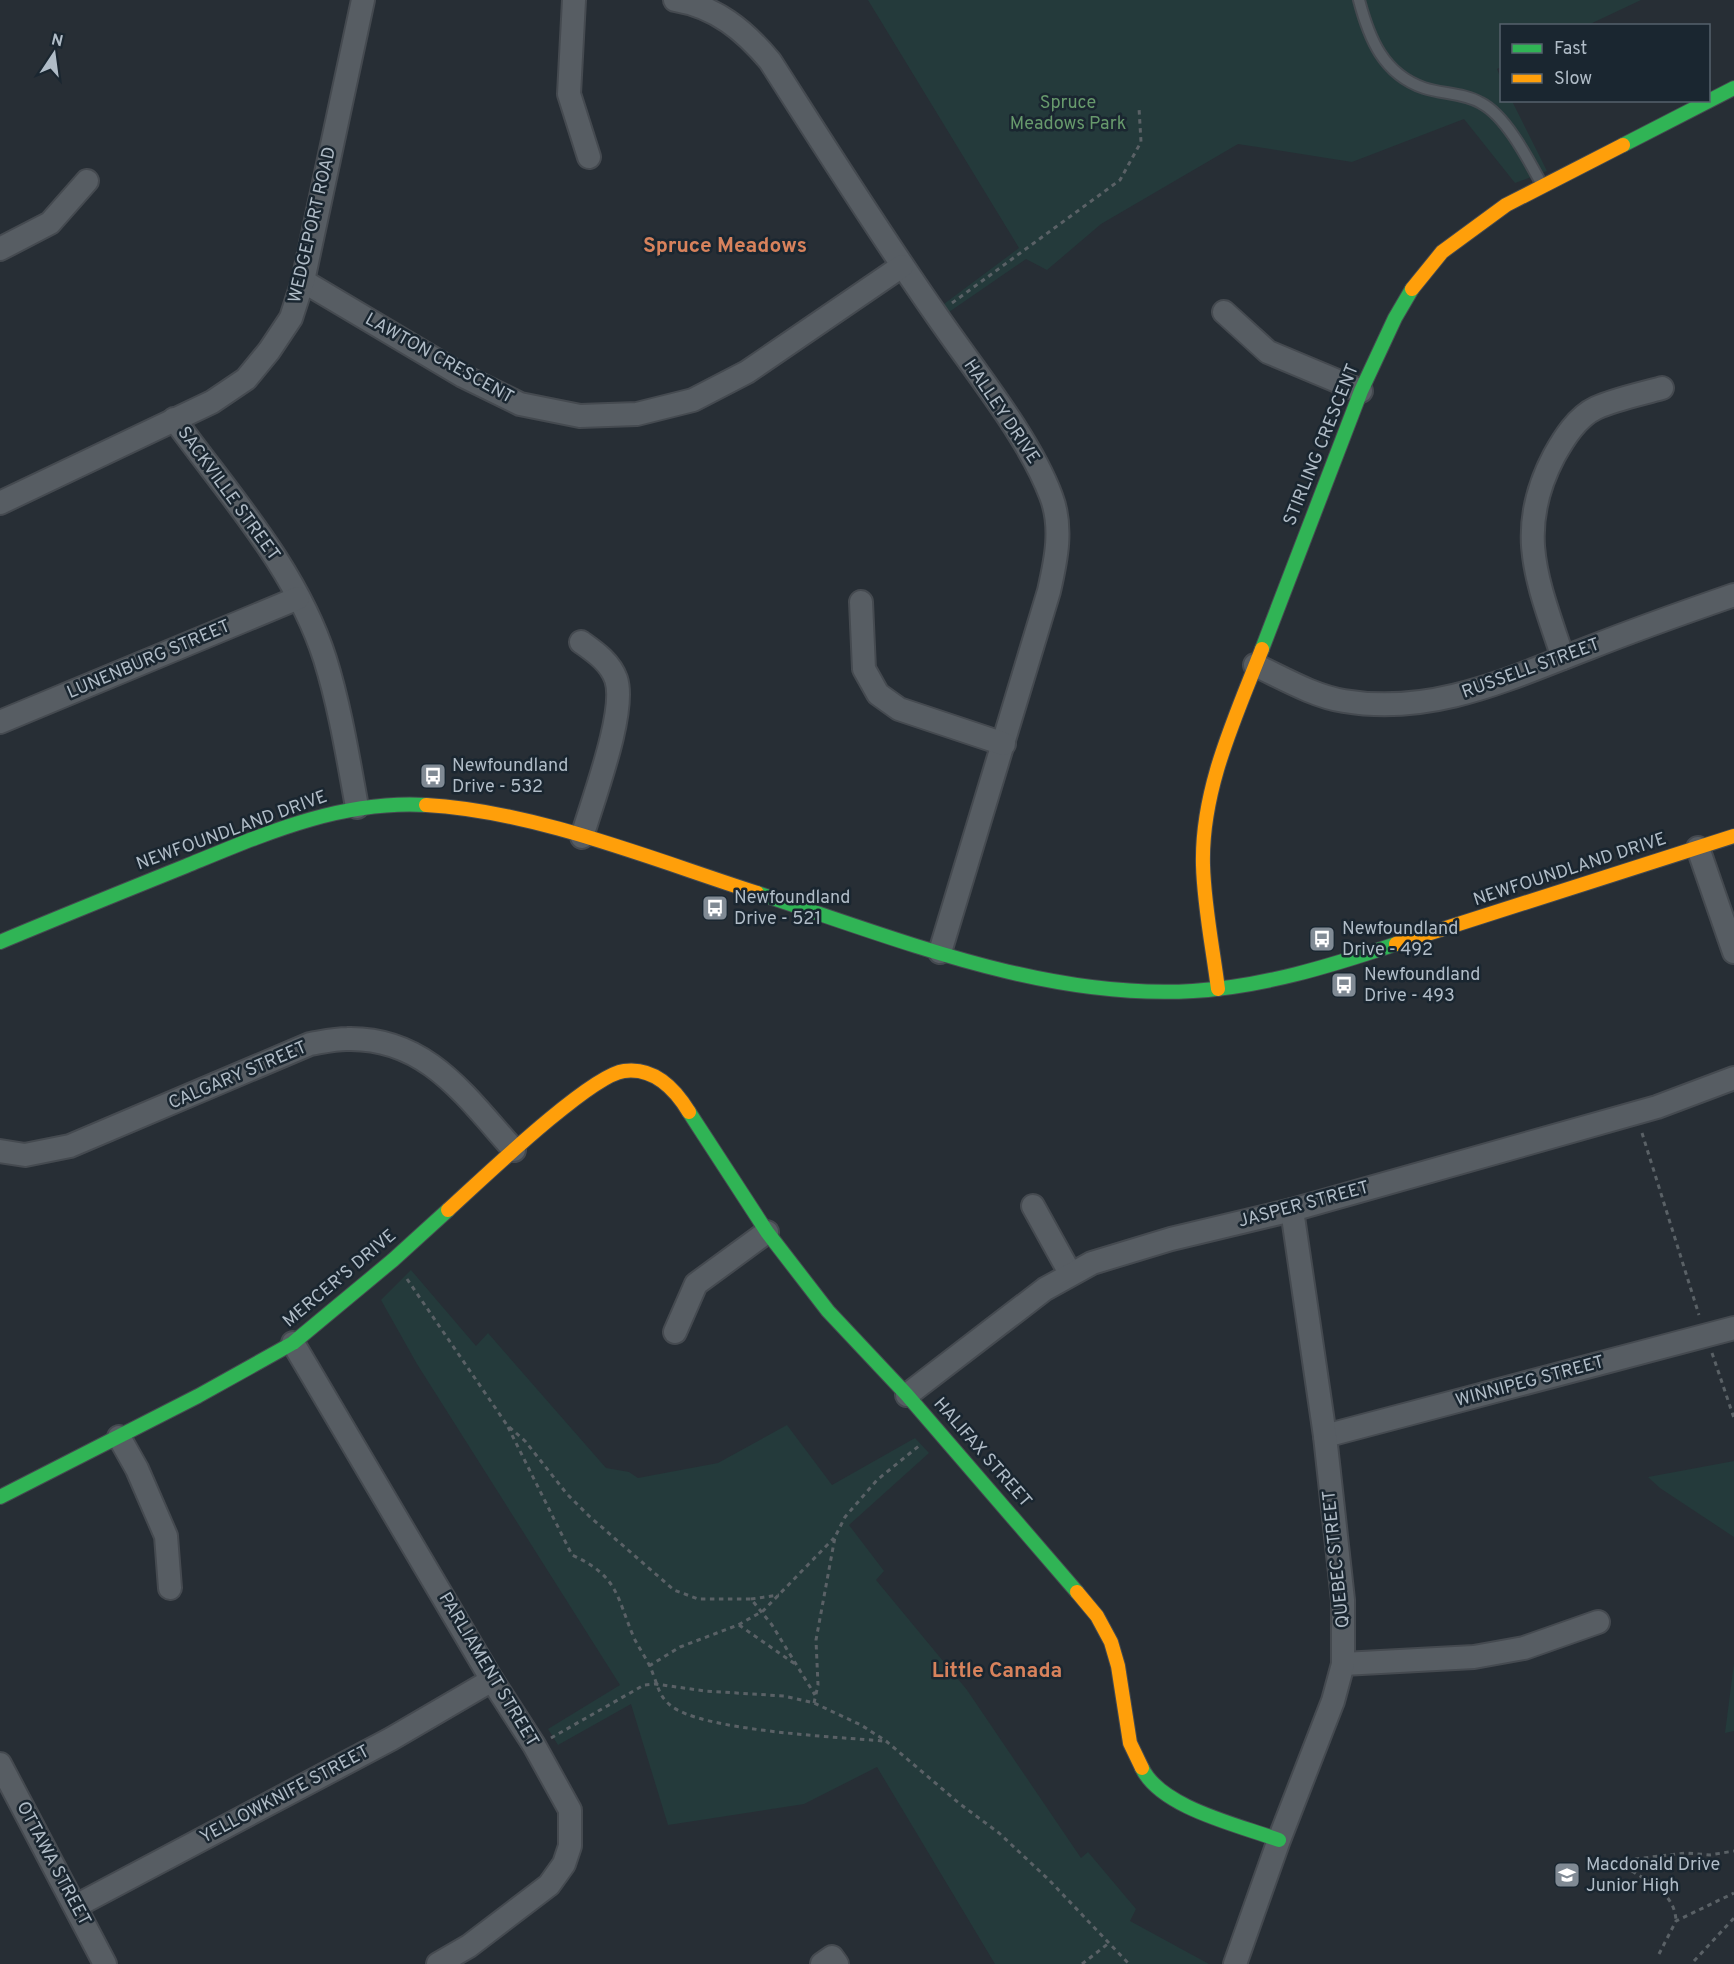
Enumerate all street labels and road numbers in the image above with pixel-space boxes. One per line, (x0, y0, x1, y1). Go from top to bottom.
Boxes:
street label: WEDGEPORT ROAD (284, 145, 342, 305)
street label: LAWTON CRESCENT (360, 309, 518, 409)
street label: HALLEY DRIVE (958, 355, 1044, 469)
street label: STIRLING CRESCENT (1279, 361, 1365, 529)
street label: SACKVILLE STREET (171, 422, 285, 566)
street label: LUNENBURG STREET (64, 615, 234, 705)
street label: RUSSELL STREET (1459, 633, 1603, 705)
street label: NEWFOUNDLAND DRIVE (133, 786, 331, 876)
street label: NEWFOUNDLAND DRIVE (1471, 828, 1669, 912)
street label: CALGARY STREET (165, 1036, 311, 1116)
street label: JASPER STREET (1236, 1176, 1372, 1234)
street label: MERCER'S DRIVE (279, 1225, 401, 1333)
street label: WINNIPEG STREET (1453, 1351, 1607, 1413)
street label: HALIFAX STREET (928, 1393, 1036, 1513)
street label: QUEBEC STREET (1318, 1489, 1356, 1629)
street label: PARLIAMENT STREET (433, 1588, 543, 1752)
street label: YELLOWKNIFE STREET (196, 1740, 374, 1850)
street label: OTTAWA STREET (11, 1798, 95, 1930)

